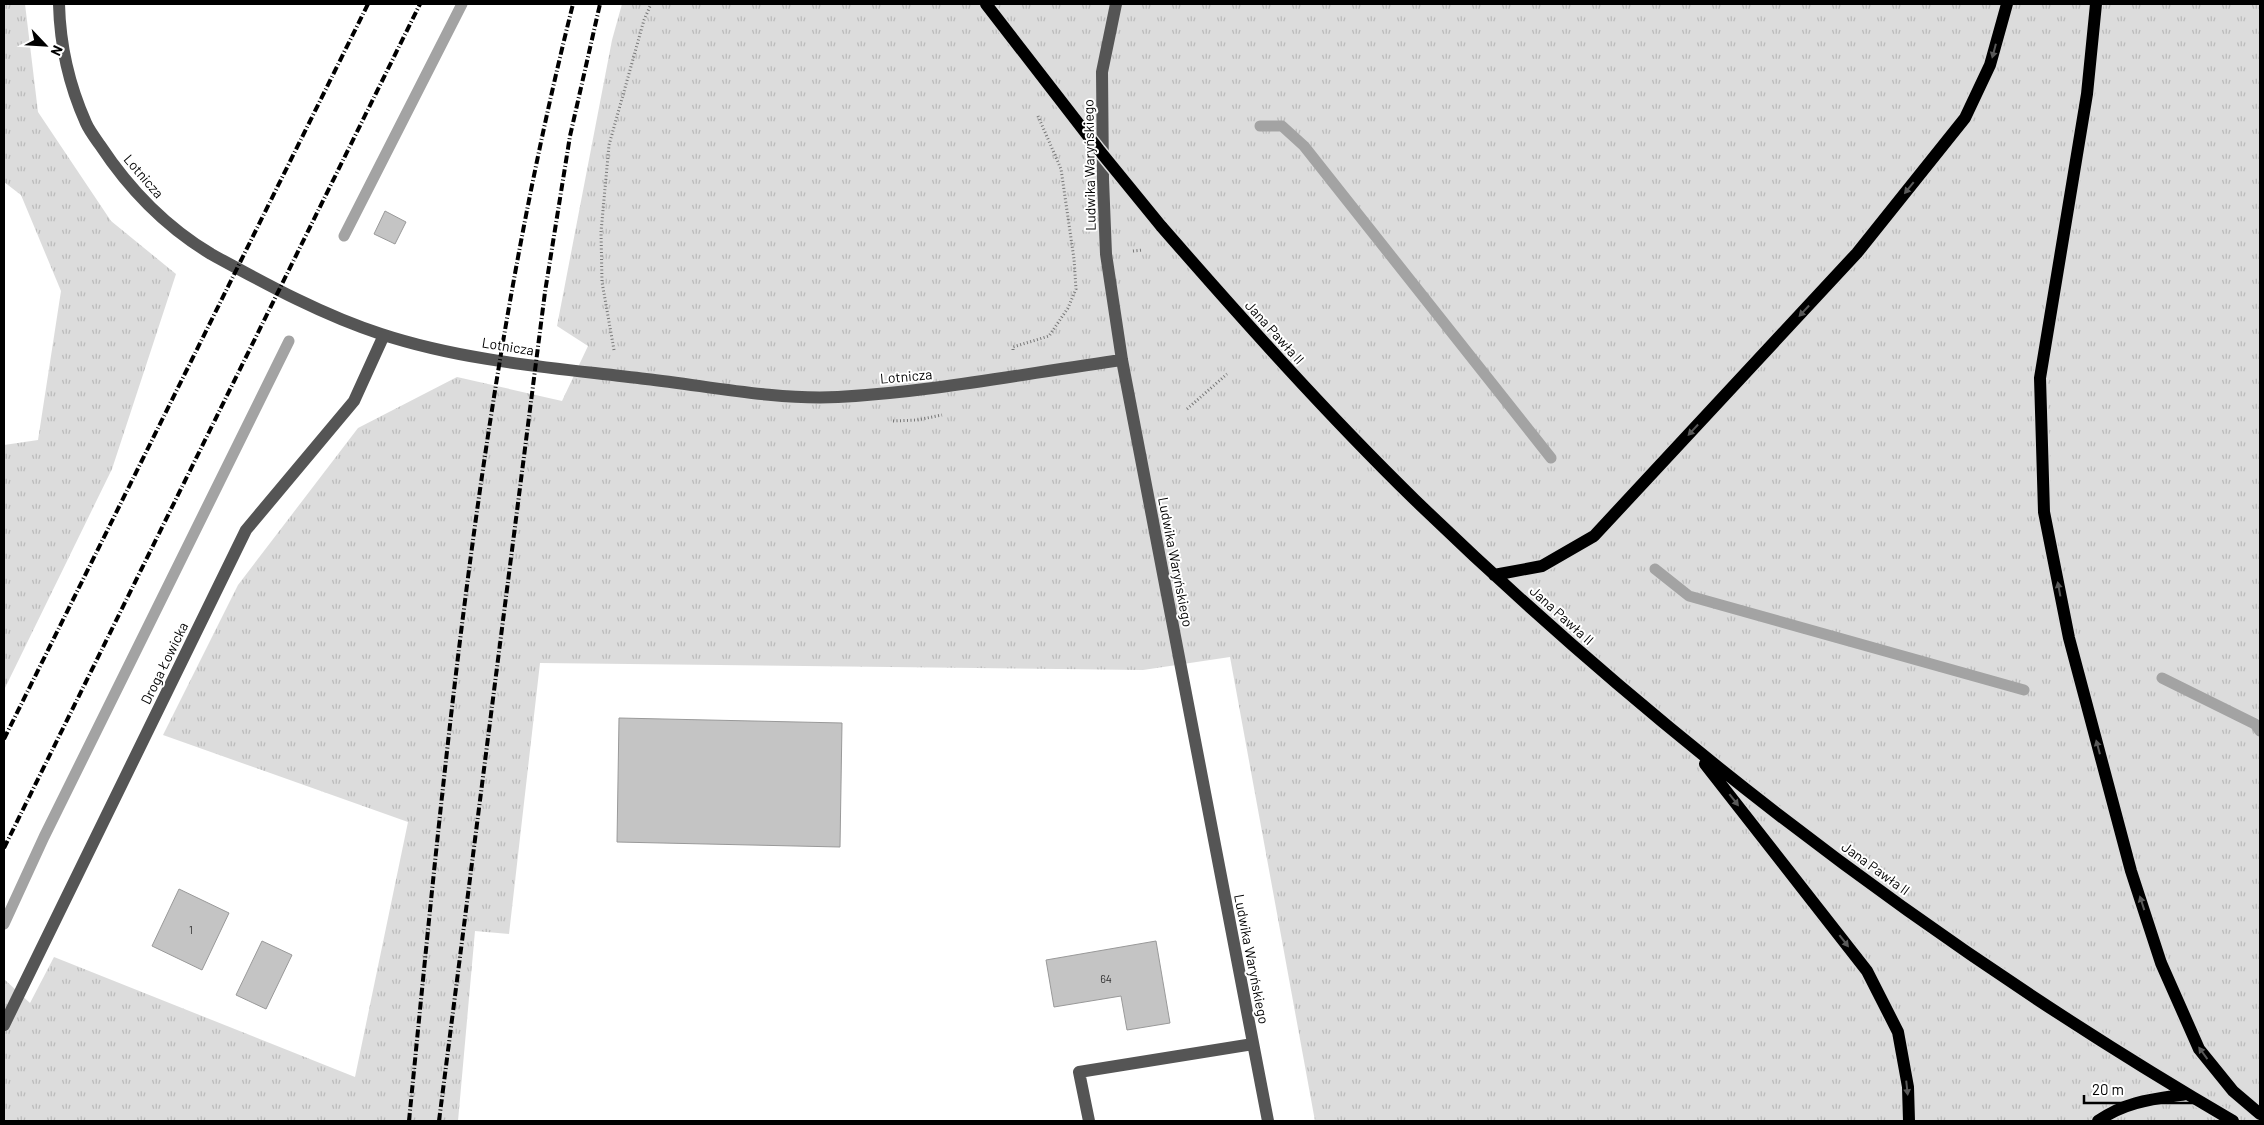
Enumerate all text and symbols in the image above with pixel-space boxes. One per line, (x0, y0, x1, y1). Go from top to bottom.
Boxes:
north arrow (20, 20, 70, 70)
text: N (48, 43, 67, 59)
one-way arrow (1990, 43, 1998, 58)
street label: Ludwika Waryńskiego (1079, 99, 1099, 231)
street label: Lotnicza (120, 151, 168, 201)
one-way arrow (1904, 181, 1915, 194)
street label: Jana Pawła II (1242, 297, 1308, 367)
one-way arrow (1798, 304, 1810, 316)
street label: Lotnicza (481, 334, 535, 358)
street label: Lotnicza (879, 365, 933, 387)
one-way arrow (1687, 424, 1699, 436)
street label: Ludwika Waryńskiego (1155, 496, 1197, 628)
one-way arrow (2055, 581, 2063, 597)
street label: Jana Pawła II (1527, 582, 1597, 648)
street label: Droga Łowicka (137, 619, 191, 707)
one-way arrow (2094, 739, 2102, 754)
one-way arrow (1728, 793, 1739, 806)
street label: Jana Pawła II (1839, 838, 1913, 898)
street label: Ludwika Waryńskiego (1231, 893, 1273, 1025)
one-way arrow (2137, 896, 2145, 911)
house number: 1 (189, 923, 193, 936)
one-way arrow (1839, 934, 1850, 947)
house number: 64 (1100, 972, 1112, 985)
one-way arrow (2198, 1046, 2208, 1060)
scale bar (2084, 1072, 2195, 1104)
one-way arrow (1904, 1080, 1912, 1096)
text: 20 m (2092, 1080, 2124, 1098)

